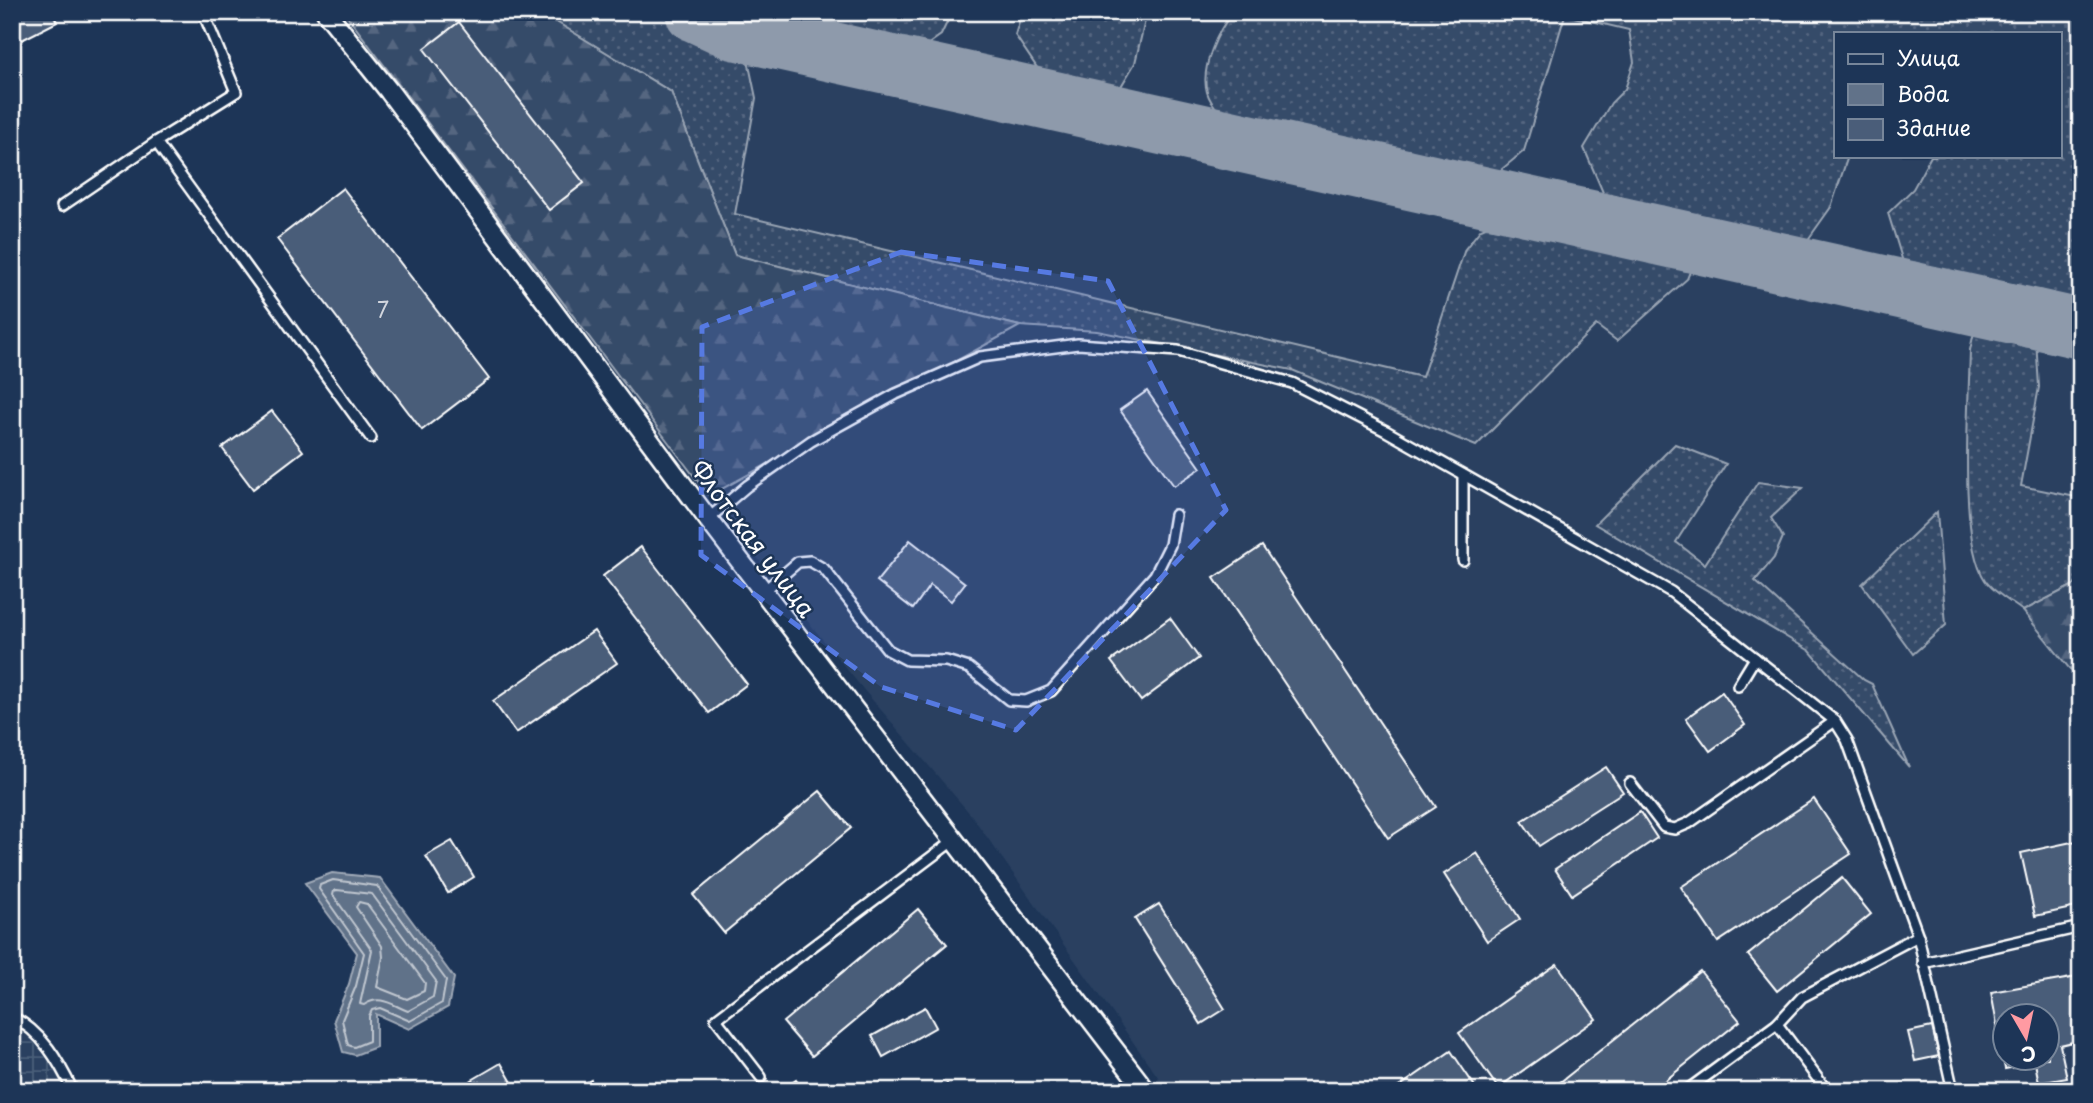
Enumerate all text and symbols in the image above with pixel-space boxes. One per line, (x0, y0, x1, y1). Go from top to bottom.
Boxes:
legend (1834, 32, 2062, 158)
text: Улица (1897, 41, 1960, 73)
text: Вода (1897, 77, 1949, 109)
text: Здание (1897, 111, 1971, 143)
house number: 7 (377, 293, 389, 325)
street label: Флотская улица (683, 452, 825, 624)
north arrow (1992, 1002, 2062, 1072)
text: С (2020, 1040, 2038, 1070)

